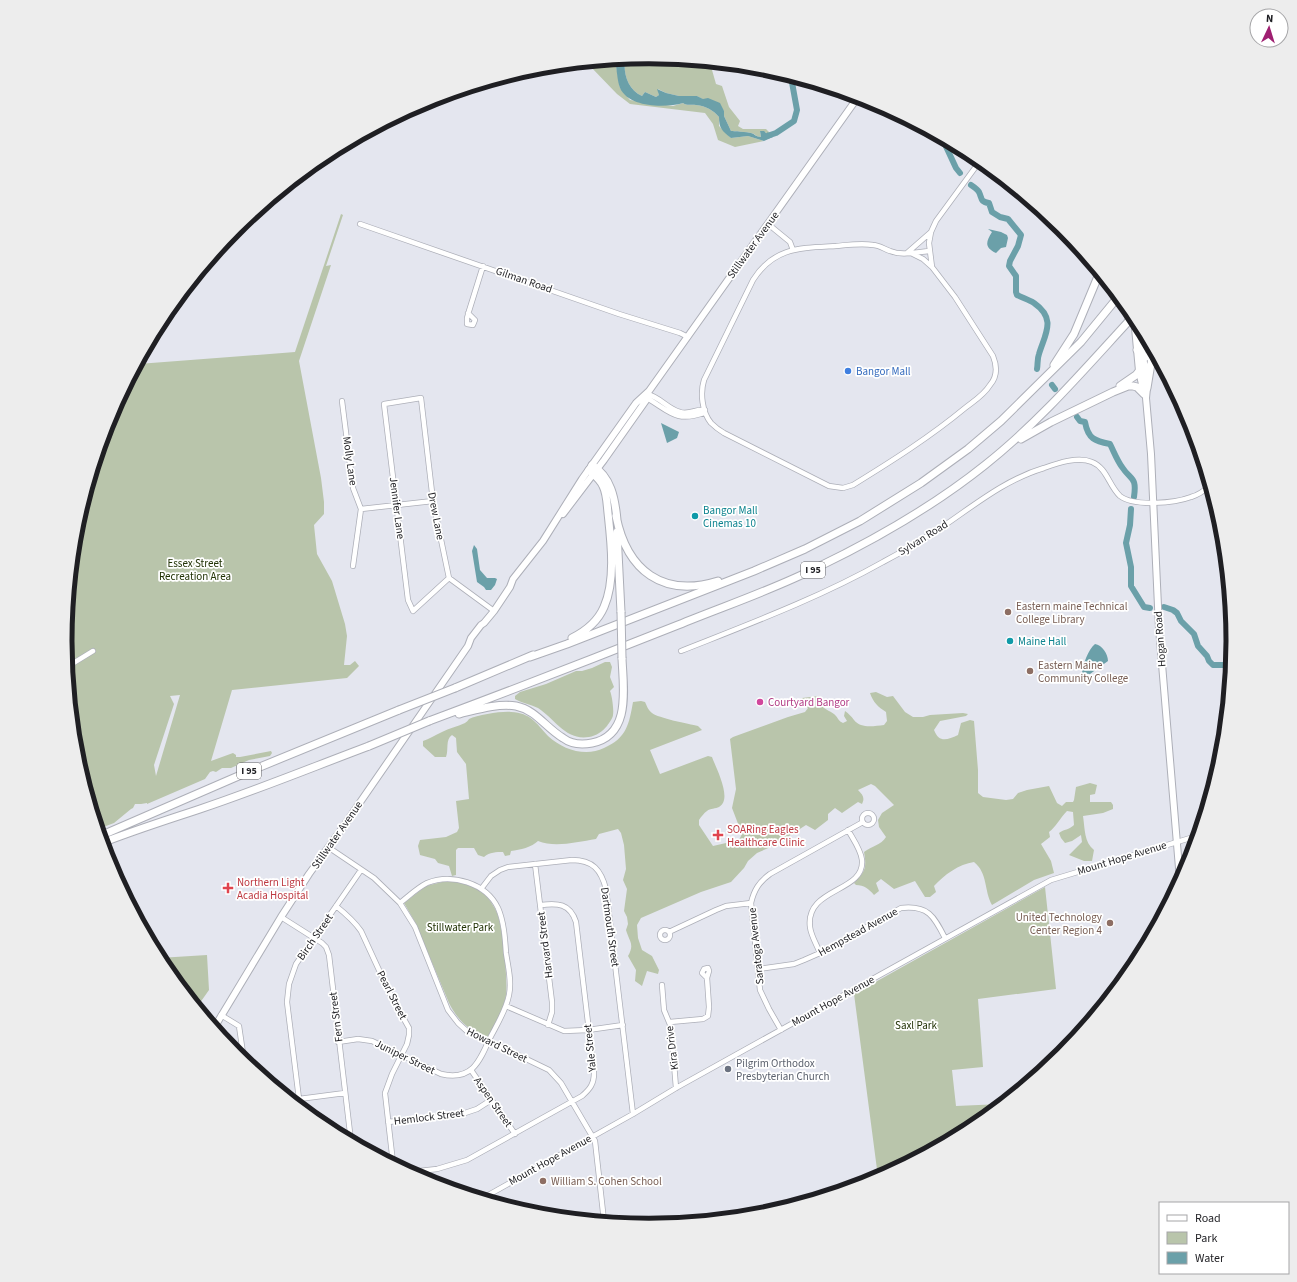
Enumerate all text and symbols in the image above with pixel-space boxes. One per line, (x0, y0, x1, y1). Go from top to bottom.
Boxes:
north arrow (1249, 8, 1289, 48)
text: N (1265, 11, 1274, 26)
street label: Stillwater Avenue (723, 208, 783, 282)
street label: Gilman Road (494, 263, 554, 297)
place label: Bangor Mall (856, 364, 911, 379)
marker: Bangor Mall (843, 366, 853, 376)
street label: Molly Lane (339, 436, 361, 487)
street label: Jennifer Lane (386, 476, 408, 540)
street label: Drew Lane (424, 491, 448, 542)
place label: Bangor Mall Cinemas 10 (703, 503, 758, 531)
marker: Bangor Mall Cinemas 10 (690, 511, 700, 521)
street label: Sylvan Road (895, 517, 951, 559)
park label: Essex Street Recreation Area (159, 556, 231, 584)
road number: I 95 (801, 562, 825, 578)
place label: Eastern maine Technical College Library (1016, 599, 1128, 627)
marker: Eastern maine Technical College Library (1003, 607, 1013, 617)
street label: Hogan Road (1151, 611, 1169, 667)
place label: Maine Hall (1018, 634, 1066, 649)
marker: Maine Hall (1005, 636, 1015, 646)
place label: Eastern Maine Community College (1038, 658, 1129, 686)
marker: Eastern Maine Community College (1025, 666, 1035, 676)
place label: Courtyard Bangor (768, 695, 850, 710)
marker: Courtyard Bangor (755, 697, 765, 707)
road number: I 95 (237, 763, 261, 779)
street label: Stillwater Avenue (308, 798, 366, 872)
place label: SOARing Eagles Healthcare Clinic (727, 822, 805, 850)
marker: SOARing Eagles Healthcare Clinic (712, 829, 724, 841)
street label: Mount Hope Avenue (1075, 837, 1169, 879)
place label: Northern Light Acadia Hospital (237, 875, 309, 903)
marker: Northern Light Acadia Hospital (222, 882, 234, 894)
street label: Dartmouth Street (597, 886, 623, 968)
street label: Hempstead Avenue (816, 904, 901, 960)
street label: Saratoga Avenue (744, 906, 767, 985)
street label: Birch Street (293, 910, 337, 963)
place label: United Technology Center Region 4 (1016, 910, 1103, 938)
street label: Harvard Street (533, 911, 557, 979)
marker: United Technology Center Region 4 (1105, 918, 1115, 928)
park label: Stillwater Park (427, 920, 494, 935)
street label: Pearl Street (373, 968, 411, 1022)
street label: Mount Hope Avenue (789, 972, 878, 1030)
street label: Fern Street (325, 991, 347, 1043)
park label: Saxl Park (895, 1018, 937, 1033)
street label: Yale Street (580, 1023, 600, 1074)
street label: Howard Street (464, 1024, 530, 1066)
street label: Kira Drive (662, 1025, 682, 1071)
street label: Juniper Street (372, 1036, 438, 1078)
place label: Pilgrim Orthodox Presbyterian Church (736, 1056, 829, 1084)
marker: Pilgrim Orthodox Presbyterian Church (723, 1064, 733, 1074)
street label: Aspen Street (470, 1074, 516, 1130)
street label: Hemlock Street (393, 1105, 465, 1129)
street label: Mount Hope Avenue (506, 1131, 595, 1189)
place label: William S. Cohen School (551, 1174, 662, 1189)
marker: William S. Cohen School (538, 1176, 548, 1186)
legend (1159, 1202, 1289, 1274)
text: Road (1195, 1210, 1221, 1227)
text: Park (1195, 1230, 1217, 1247)
text: Water (1195, 1250, 1225, 1267)

